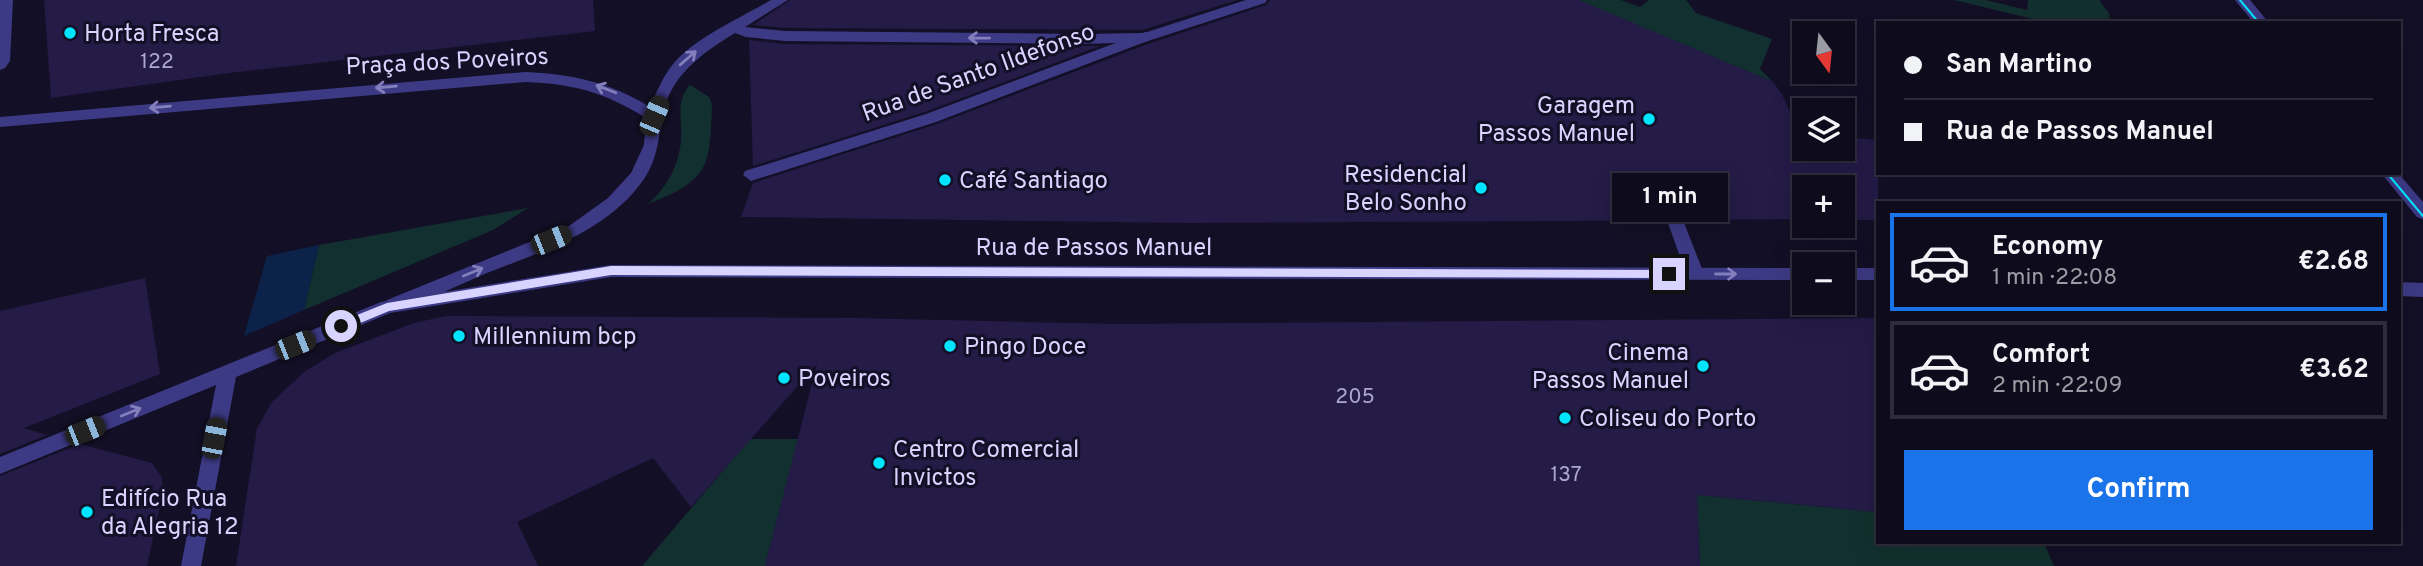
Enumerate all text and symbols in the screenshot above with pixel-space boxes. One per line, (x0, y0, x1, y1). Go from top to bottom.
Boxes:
street label: Rua de Santo Ildefonso (858, 18, 1099, 130)
place label: Horta Fresca (84, 20, 219, 50)
north arrow (1792, 21, 1855, 84)
map controls (1792, 21, 1855, 315)
marker: Horta Fresca (62, 25, 78, 41)
one-way arrow (968, 31, 991, 45)
street label: Praça dos Poveiros (345, 43, 549, 83)
house number: 122 (140, 49, 174, 76)
text: San Martino (1946, 49, 2092, 82)
one-way arrow (679, 50, 697, 66)
one-way arrow (375, 81, 398, 94)
one-way arrow (596, 81, 617, 94)
place label: Garagem Passos Manuel (1478, 92, 1635, 150)
car (637, 93, 672, 139)
button: layers (1792, 98, 1855, 161)
one-way arrow (149, 101, 171, 114)
marker: Garagem Passos Manuel (1641, 111, 1657, 127)
text: Rua de Passos Manuel (1946, 116, 2214, 149)
place label: Residencial Belo Sonho (1344, 161, 1467, 219)
place label: Café Santiago (959, 167, 1108, 197)
marker: Café Santiago (937, 172, 953, 188)
callout: 1 min (1611, 173, 1727, 222)
button: + (1792, 175, 1855, 238)
marker: Residencial Belo Sonho (1473, 180, 1489, 196)
text: 1 min (1642, 183, 1698, 212)
car (528, 222, 575, 258)
icon: car (1908, 231, 1971, 294)
text: Economy (1992, 231, 2103, 264)
street label: Rua de Passos Manuel (976, 234, 1212, 264)
text: €2.68 (2298, 246, 2369, 279)
button: − (1792, 252, 1855, 315)
route end (1653, 258, 1685, 290)
text: 1 min · 22:08 (1992, 264, 2117, 293)
one-way arrow (461, 265, 483, 278)
one-way arrow (1714, 267, 1737, 281)
route start (325, 310, 357, 342)
place label: Millennium bcp (473, 323, 637, 353)
car (272, 327, 319, 363)
marker: Millennium bcp (451, 328, 467, 344)
place label: Pingo Doce (964, 333, 1087, 363)
marker: Pingo Doce (942, 338, 958, 354)
place label: Cinema Passos Manuel (1532, 339, 1689, 397)
icon: car (1908, 339, 1971, 402)
text: Comfort (1992, 339, 2090, 372)
text: €3.62 (2299, 354, 2369, 387)
marker: Cinema Passos Manuel (1695, 358, 1711, 374)
place label: Poveiros (798, 365, 891, 395)
marker: Poveiros (776, 370, 792, 386)
text: 2 min · 22:09 (1992, 372, 2122, 401)
house number: 205 (1335, 384, 1375, 411)
one-way arrow (120, 405, 142, 418)
place label: Coliseu do Porto (1579, 405, 1756, 435)
marker: Coliseu do Porto (1557, 410, 1573, 426)
car (62, 413, 109, 449)
car (200, 415, 229, 461)
place label: Centro Comercial Invictos (893, 436, 1079, 494)
button: Confirm (1904, 450, 2373, 530)
marker: Centro Comercial Invictos (871, 455, 887, 471)
house number: 137 (1550, 462, 1582, 489)
place label: Edifício Rua da Alegria 12 (101, 485, 239, 543)
marker: Edifício Rua da Alegria 12 (79, 504, 95, 520)

